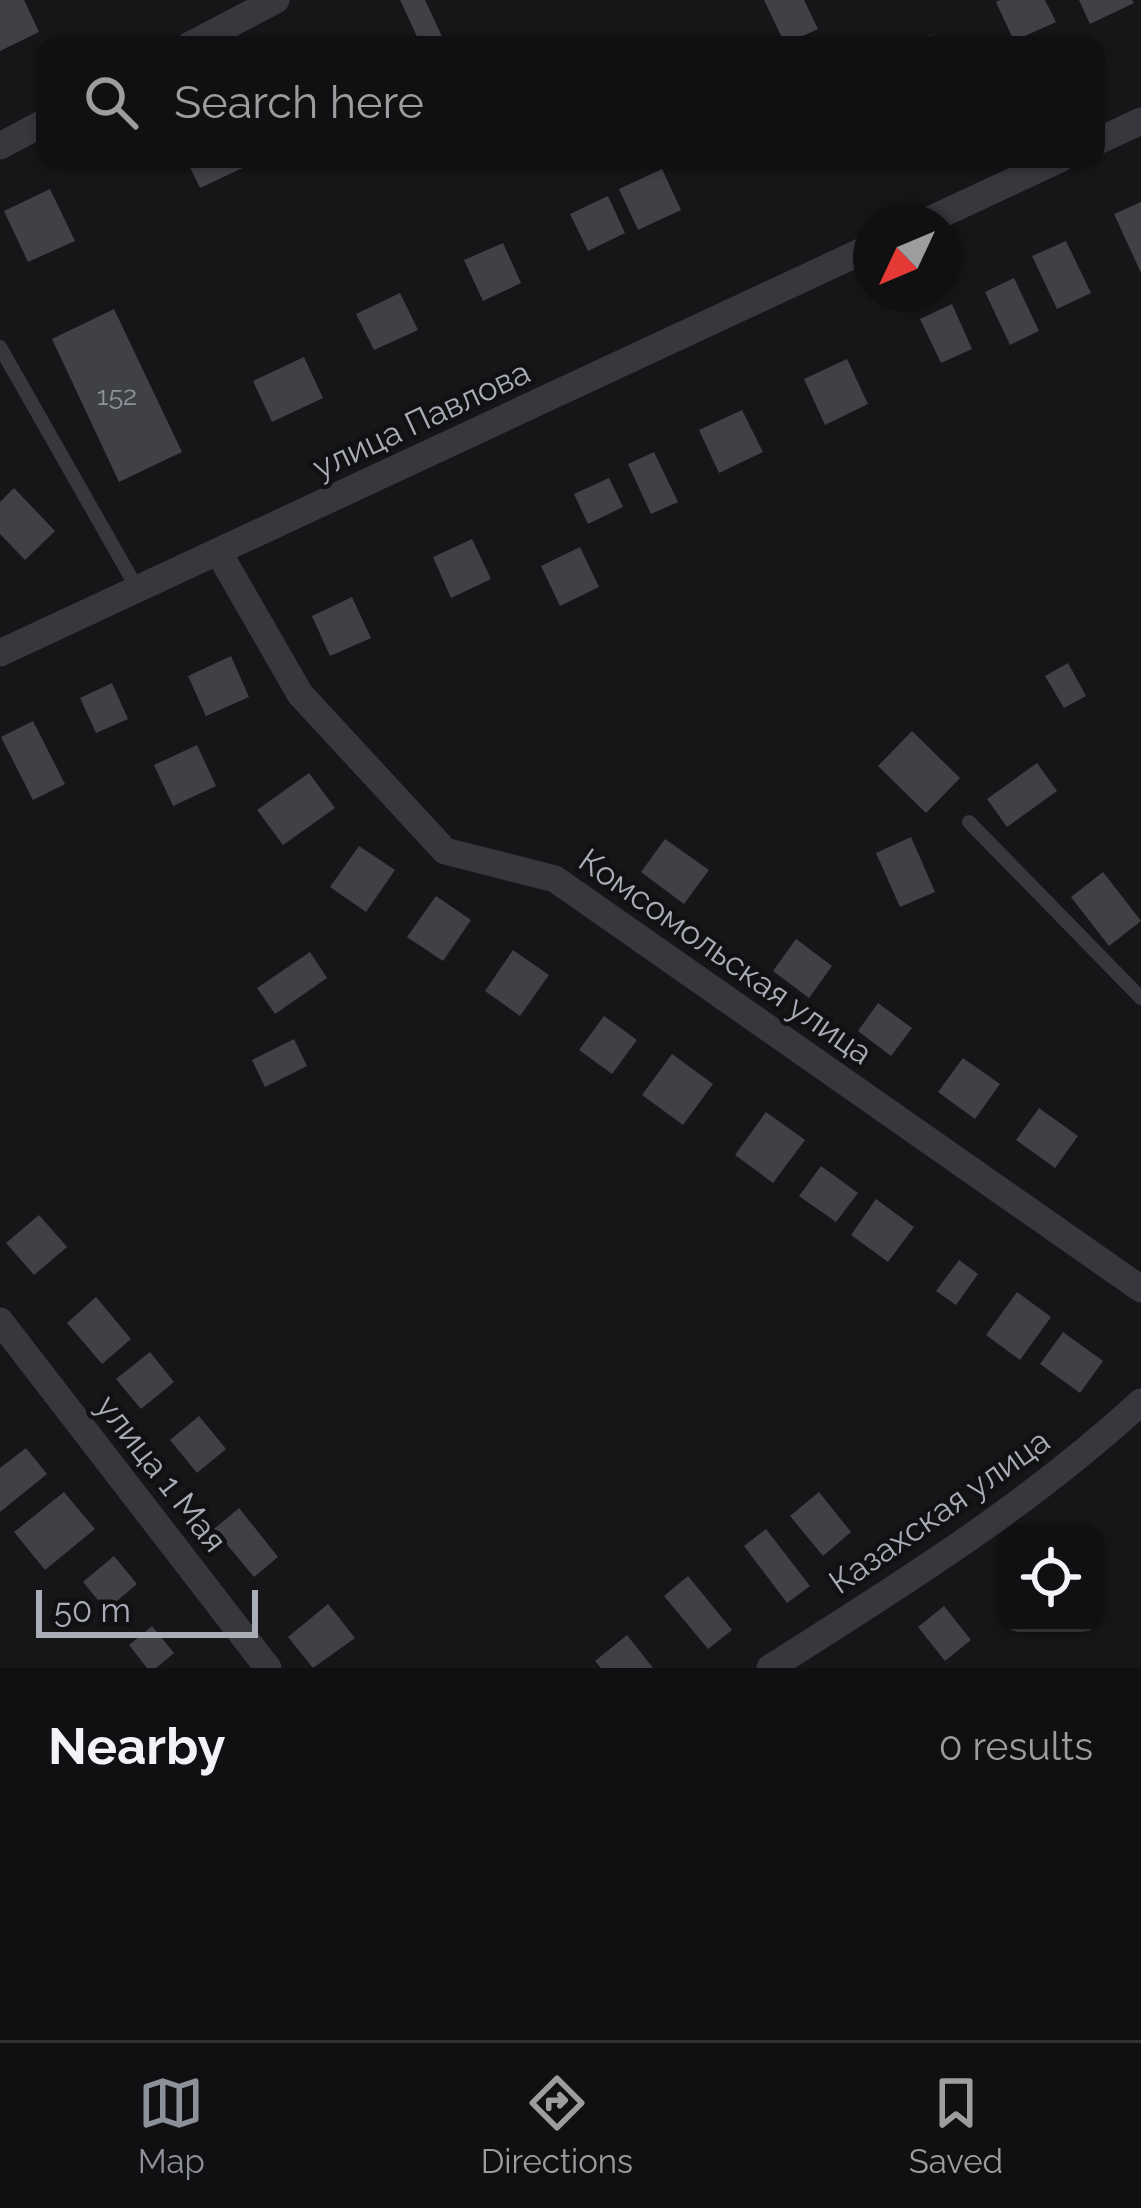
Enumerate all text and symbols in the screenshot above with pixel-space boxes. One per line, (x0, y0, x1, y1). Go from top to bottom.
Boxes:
search box (36, 36, 1105, 168)
icon: search (78, 69, 144, 135)
text: Search here (174, 76, 424, 129)
north arrow (853, 204, 961, 312)
street label: улица Павлова (306, 352, 536, 487)
house number: 152 (97, 380, 137, 411)
street label: Комсомольская улица (572, 840, 880, 1072)
street label: улица 1 Мая (88, 1387, 235, 1559)
street label: Казахская улица (822, 1421, 1057, 1602)
map controls (997, 1524, 1105, 1632)
button: locate (997, 1524, 1105, 1632)
scale bar (36, 1584, 258, 1637)
text: 50 m (54, 1591, 131, 1630)
text: Nearby (48, 1716, 225, 1776)
text: 0 results (939, 1723, 1093, 1769)
tab: Map (138, 2070, 205, 2181)
tab: Directions (481, 2070, 633, 2181)
tab: Saved (909, 2070, 1003, 2181)

